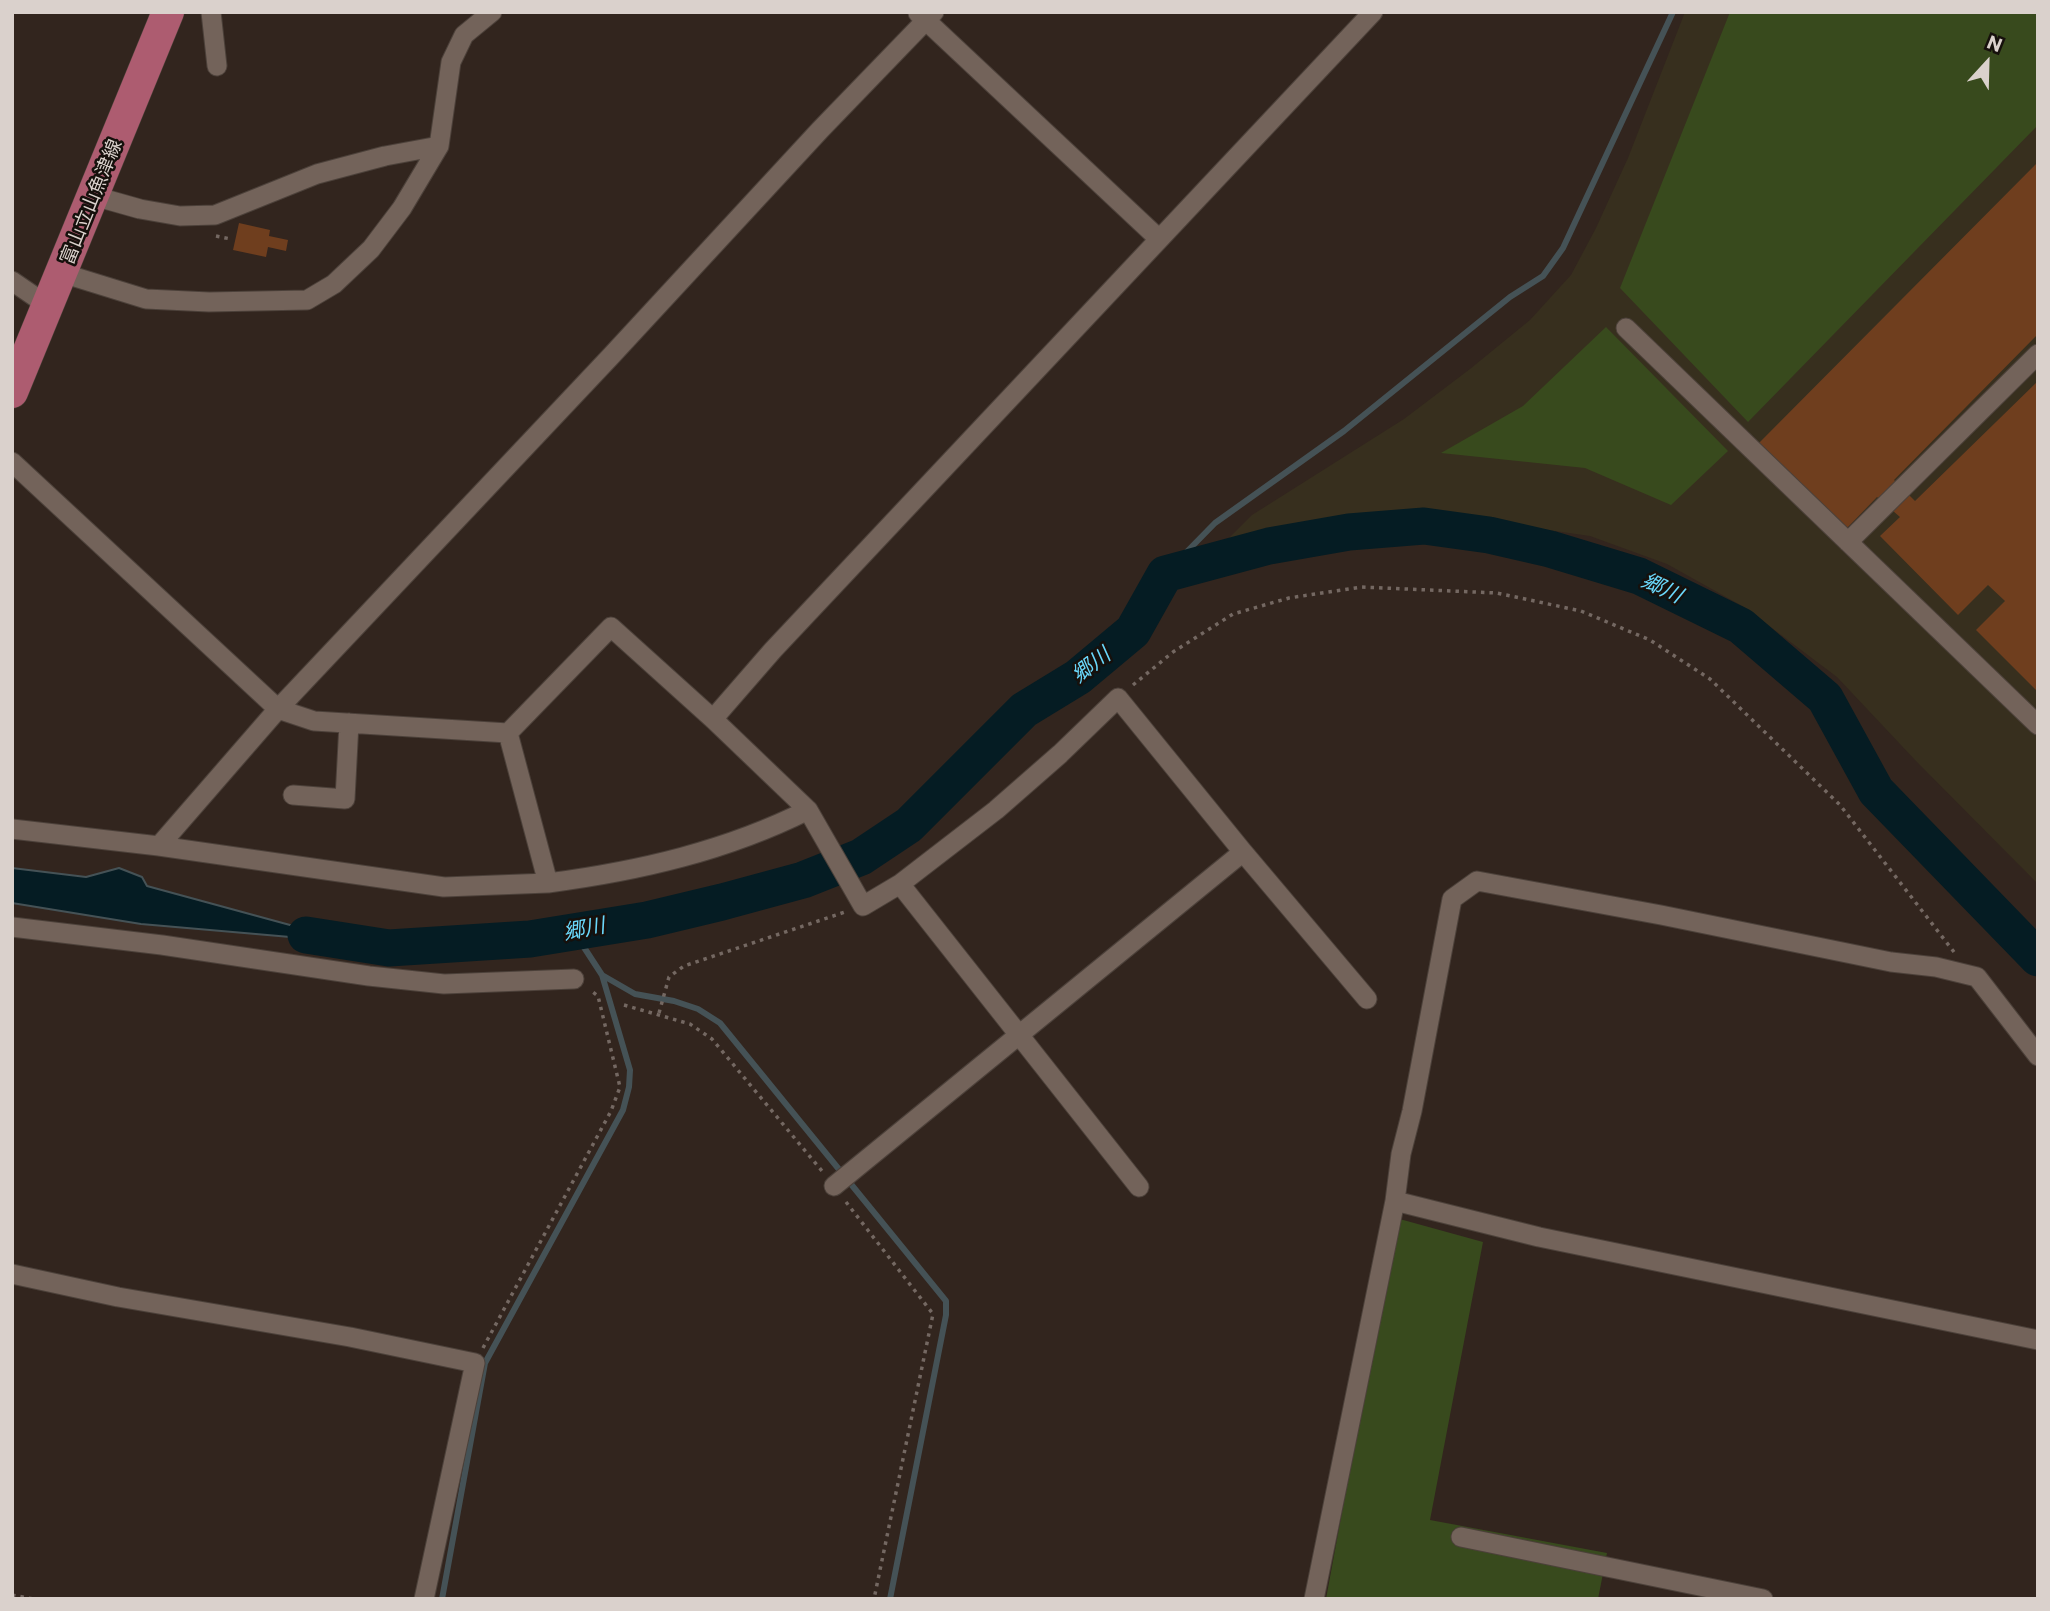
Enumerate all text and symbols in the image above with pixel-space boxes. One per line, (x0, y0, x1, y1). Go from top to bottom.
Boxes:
north arrow (1952, 28, 2022, 98)
text: N (1984, 30, 2006, 56)
street label: 富山立山魚津線 (56, 136, 126, 268)
water label: 郷川 (1638, 568, 1686, 608)
water label: 郷川 (1067, 642, 1115, 688)
water label: 郷川 (561, 913, 607, 945)

